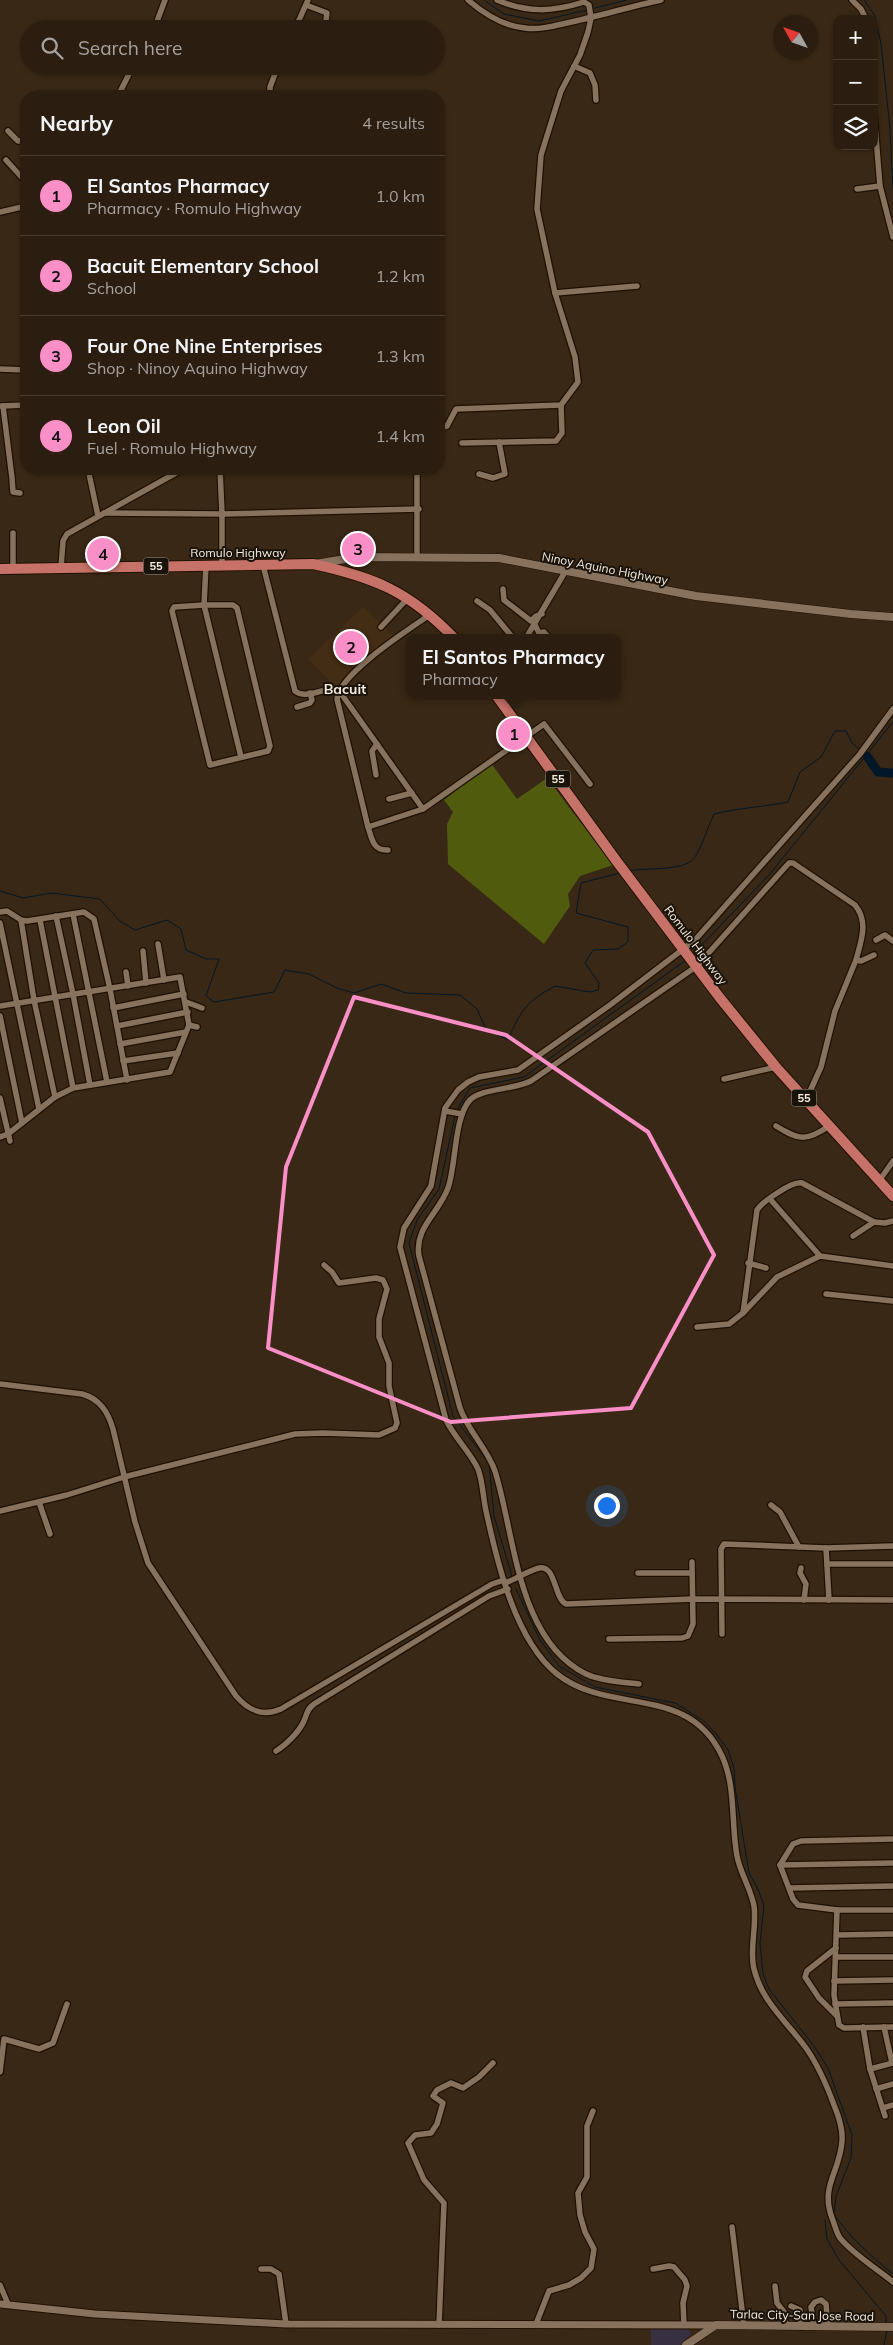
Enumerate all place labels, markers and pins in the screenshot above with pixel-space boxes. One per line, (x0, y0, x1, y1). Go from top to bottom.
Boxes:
pin: 3 (342, 530, 374, 568)
pin: 4 (87, 535, 119, 573)
pin: 2 (335, 628, 367, 666)
pin: 1 (498, 715, 530, 753)

